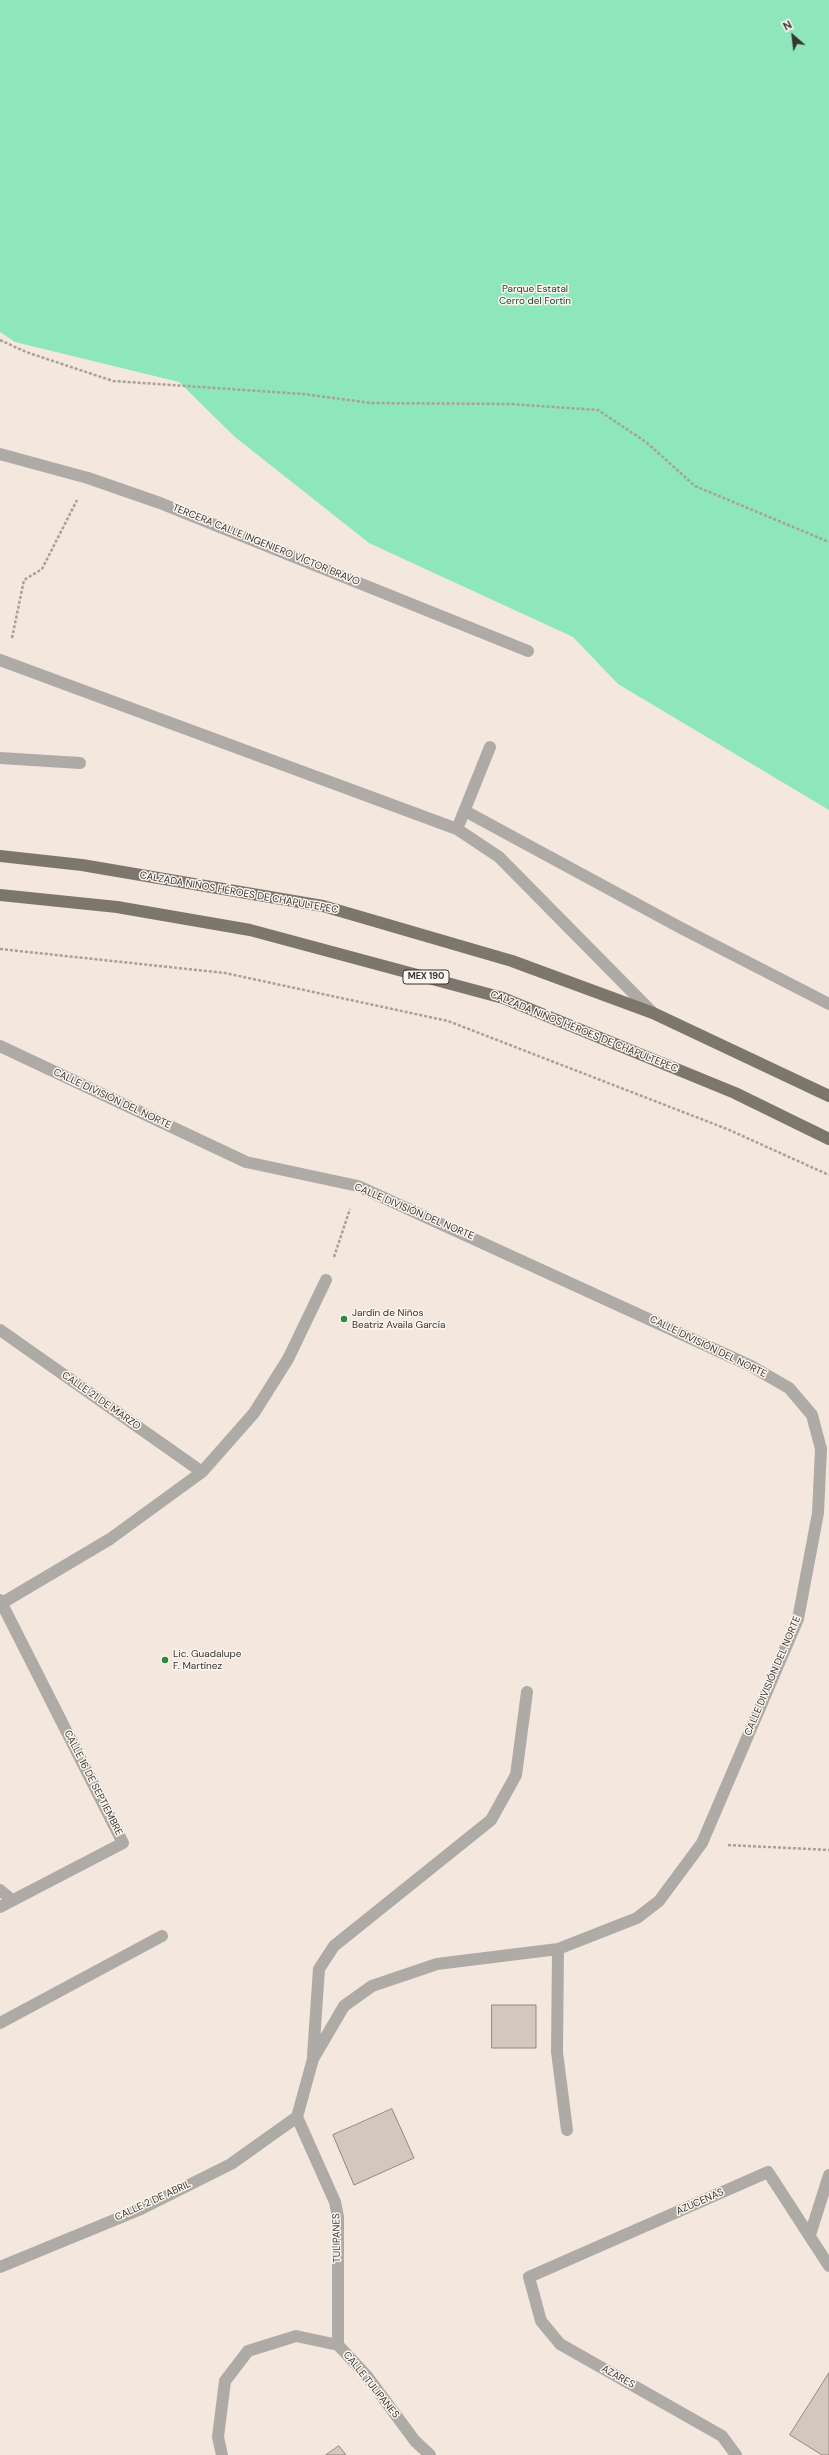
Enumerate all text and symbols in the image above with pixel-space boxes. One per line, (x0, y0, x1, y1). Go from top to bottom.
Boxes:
north arrow (773, 16, 813, 56)
text: N (781, 17, 794, 33)
park label: Parque Estatal Cerro del Fortín (499, 283, 571, 306)
street label: TERCERA CALLE INGENIERO VÍCTOR BRAVO (171, 502, 361, 588)
street label: CALZADA NIÑOS HÉROES DE CHAPULTEPEC (139, 870, 339, 916)
road number: MEX 190 (403, 970, 449, 984)
street label: CALZADA NIÑOS HÉROES DE CHAPULTEPEC (488, 989, 680, 1075)
street label: CALLE DIVISIÓN DEL NORTE (51, 1066, 173, 1132)
street label: CALLE DIVISIÓN DEL NORTE (353, 1181, 475, 1243)
place label: Jardín de Niños Beatriz Availa García (352, 1307, 446, 1330)
street label: CALLE DIVISIÓN DEL NORTE (648, 1313, 768, 1381)
marker: Jardín de Niños Beatriz Availa García (339, 1314, 349, 1324)
street label: CALLE 21 DE MARZO (59, 1369, 143, 1433)
street label: CALLE DIVISIÓN DEL NORTE (742, 1615, 804, 1737)
place label: Lic. Guadalupe F. Martínez (173, 1648, 241, 1672)
marker: Lic. Guadalupe F. Martínez (160, 1655, 170, 1665)
street label: CALLE 16 DE SEPTIEMBRE (61, 1728, 125, 1838)
street label: CALLE 2 DE ABRIL (113, 2178, 193, 2224)
street label: AZUCENAS (674, 2186, 726, 2218)
street label: TULIPANES (331, 2213, 343, 2263)
street label: CALLE TULIPANES (340, 2349, 402, 2421)
street label: AZARES (599, 2363, 637, 2391)

